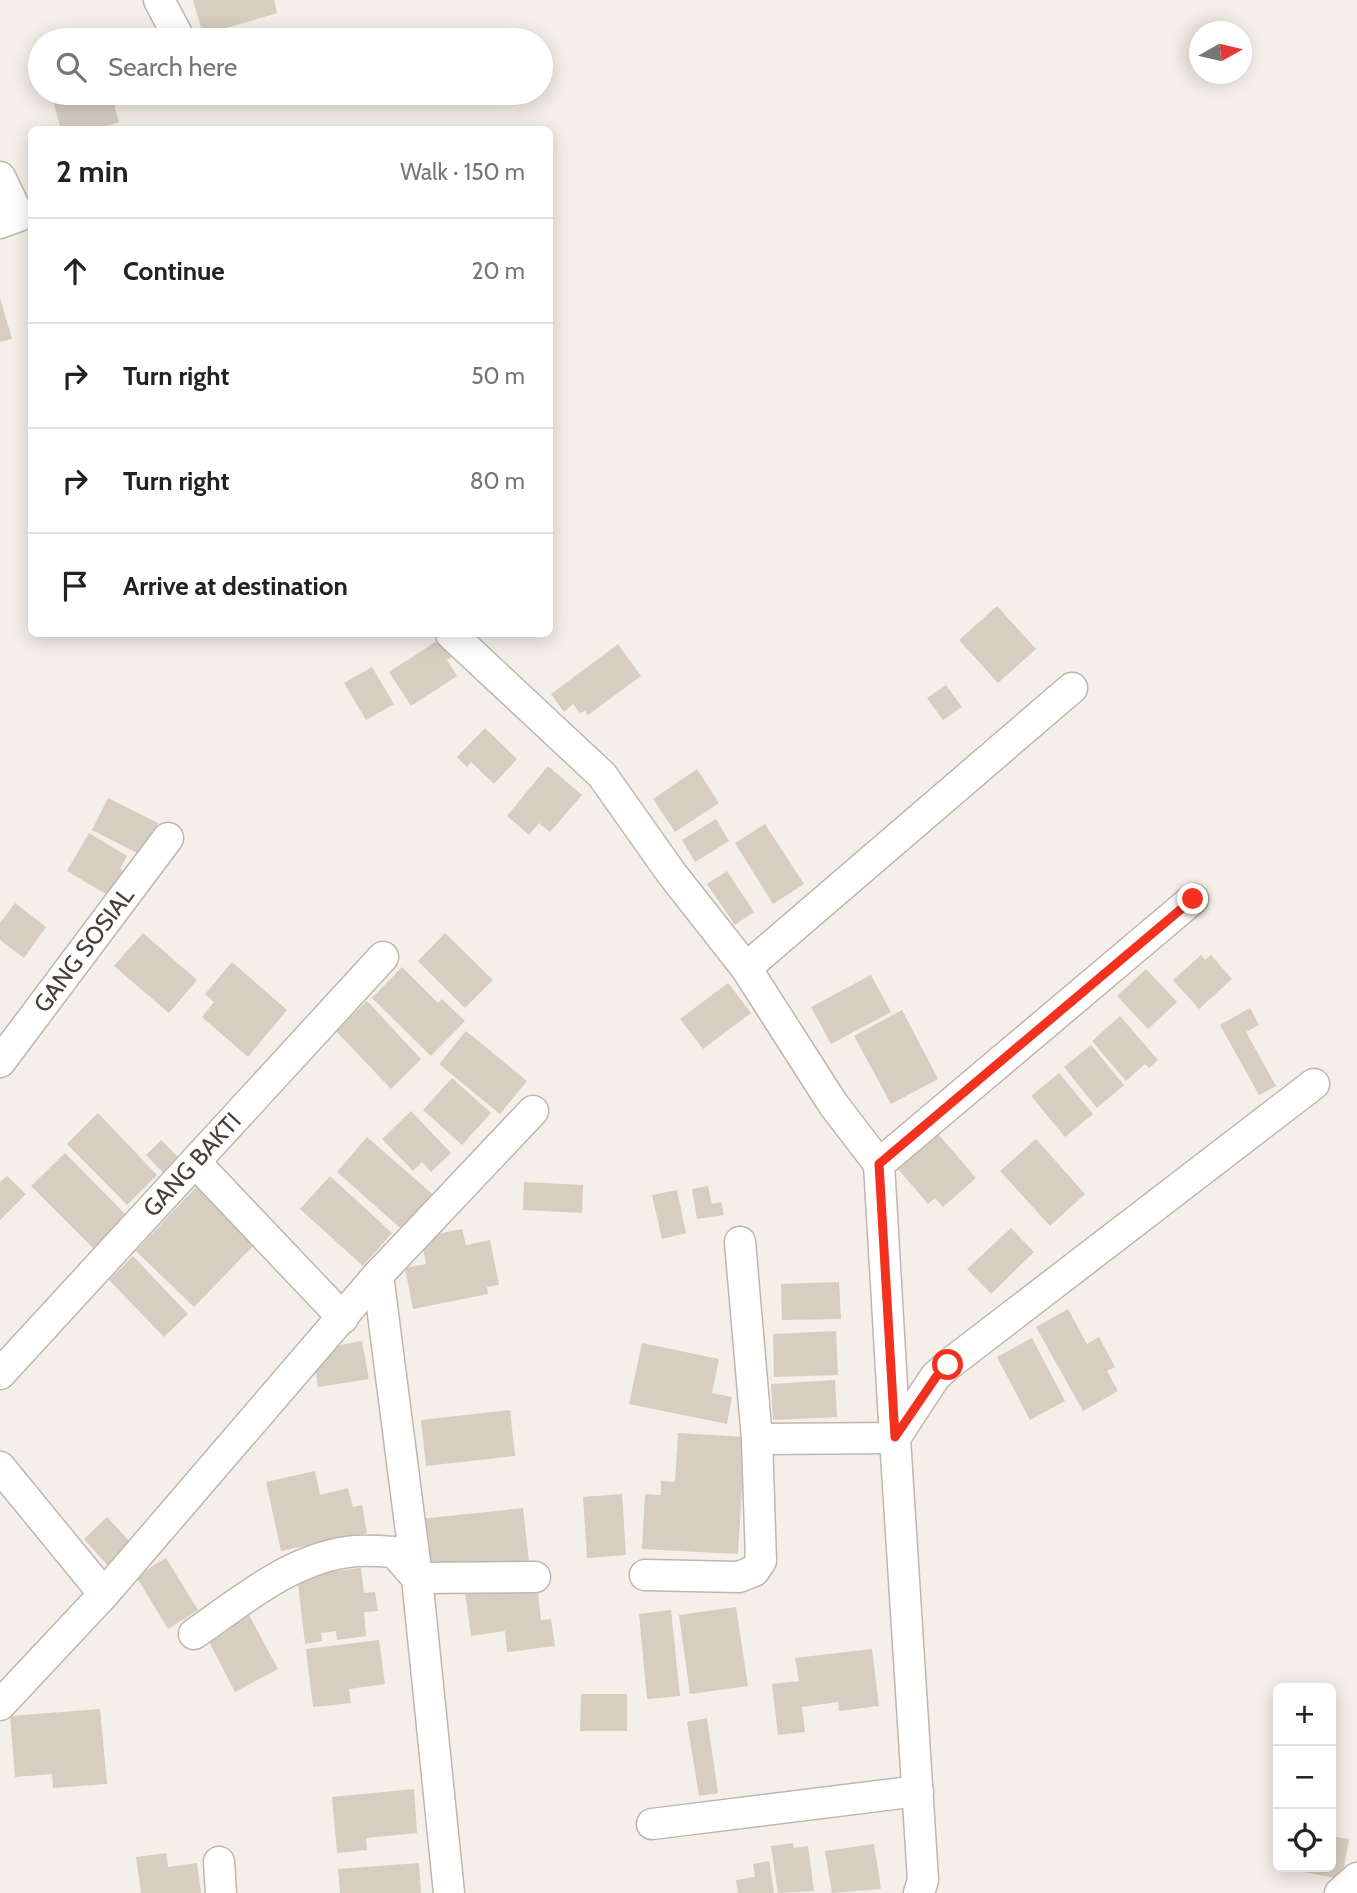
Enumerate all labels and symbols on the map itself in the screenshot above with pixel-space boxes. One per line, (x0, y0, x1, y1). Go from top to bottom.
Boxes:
north arrow (1189, 21, 1252, 84)
street label: GANG SOSIAL (27, 881, 140, 1018)
route end (1177, 883, 1208, 914)
street label: GANG BAKTI (137, 1106, 247, 1223)
route start (932, 1349, 963, 1380)

